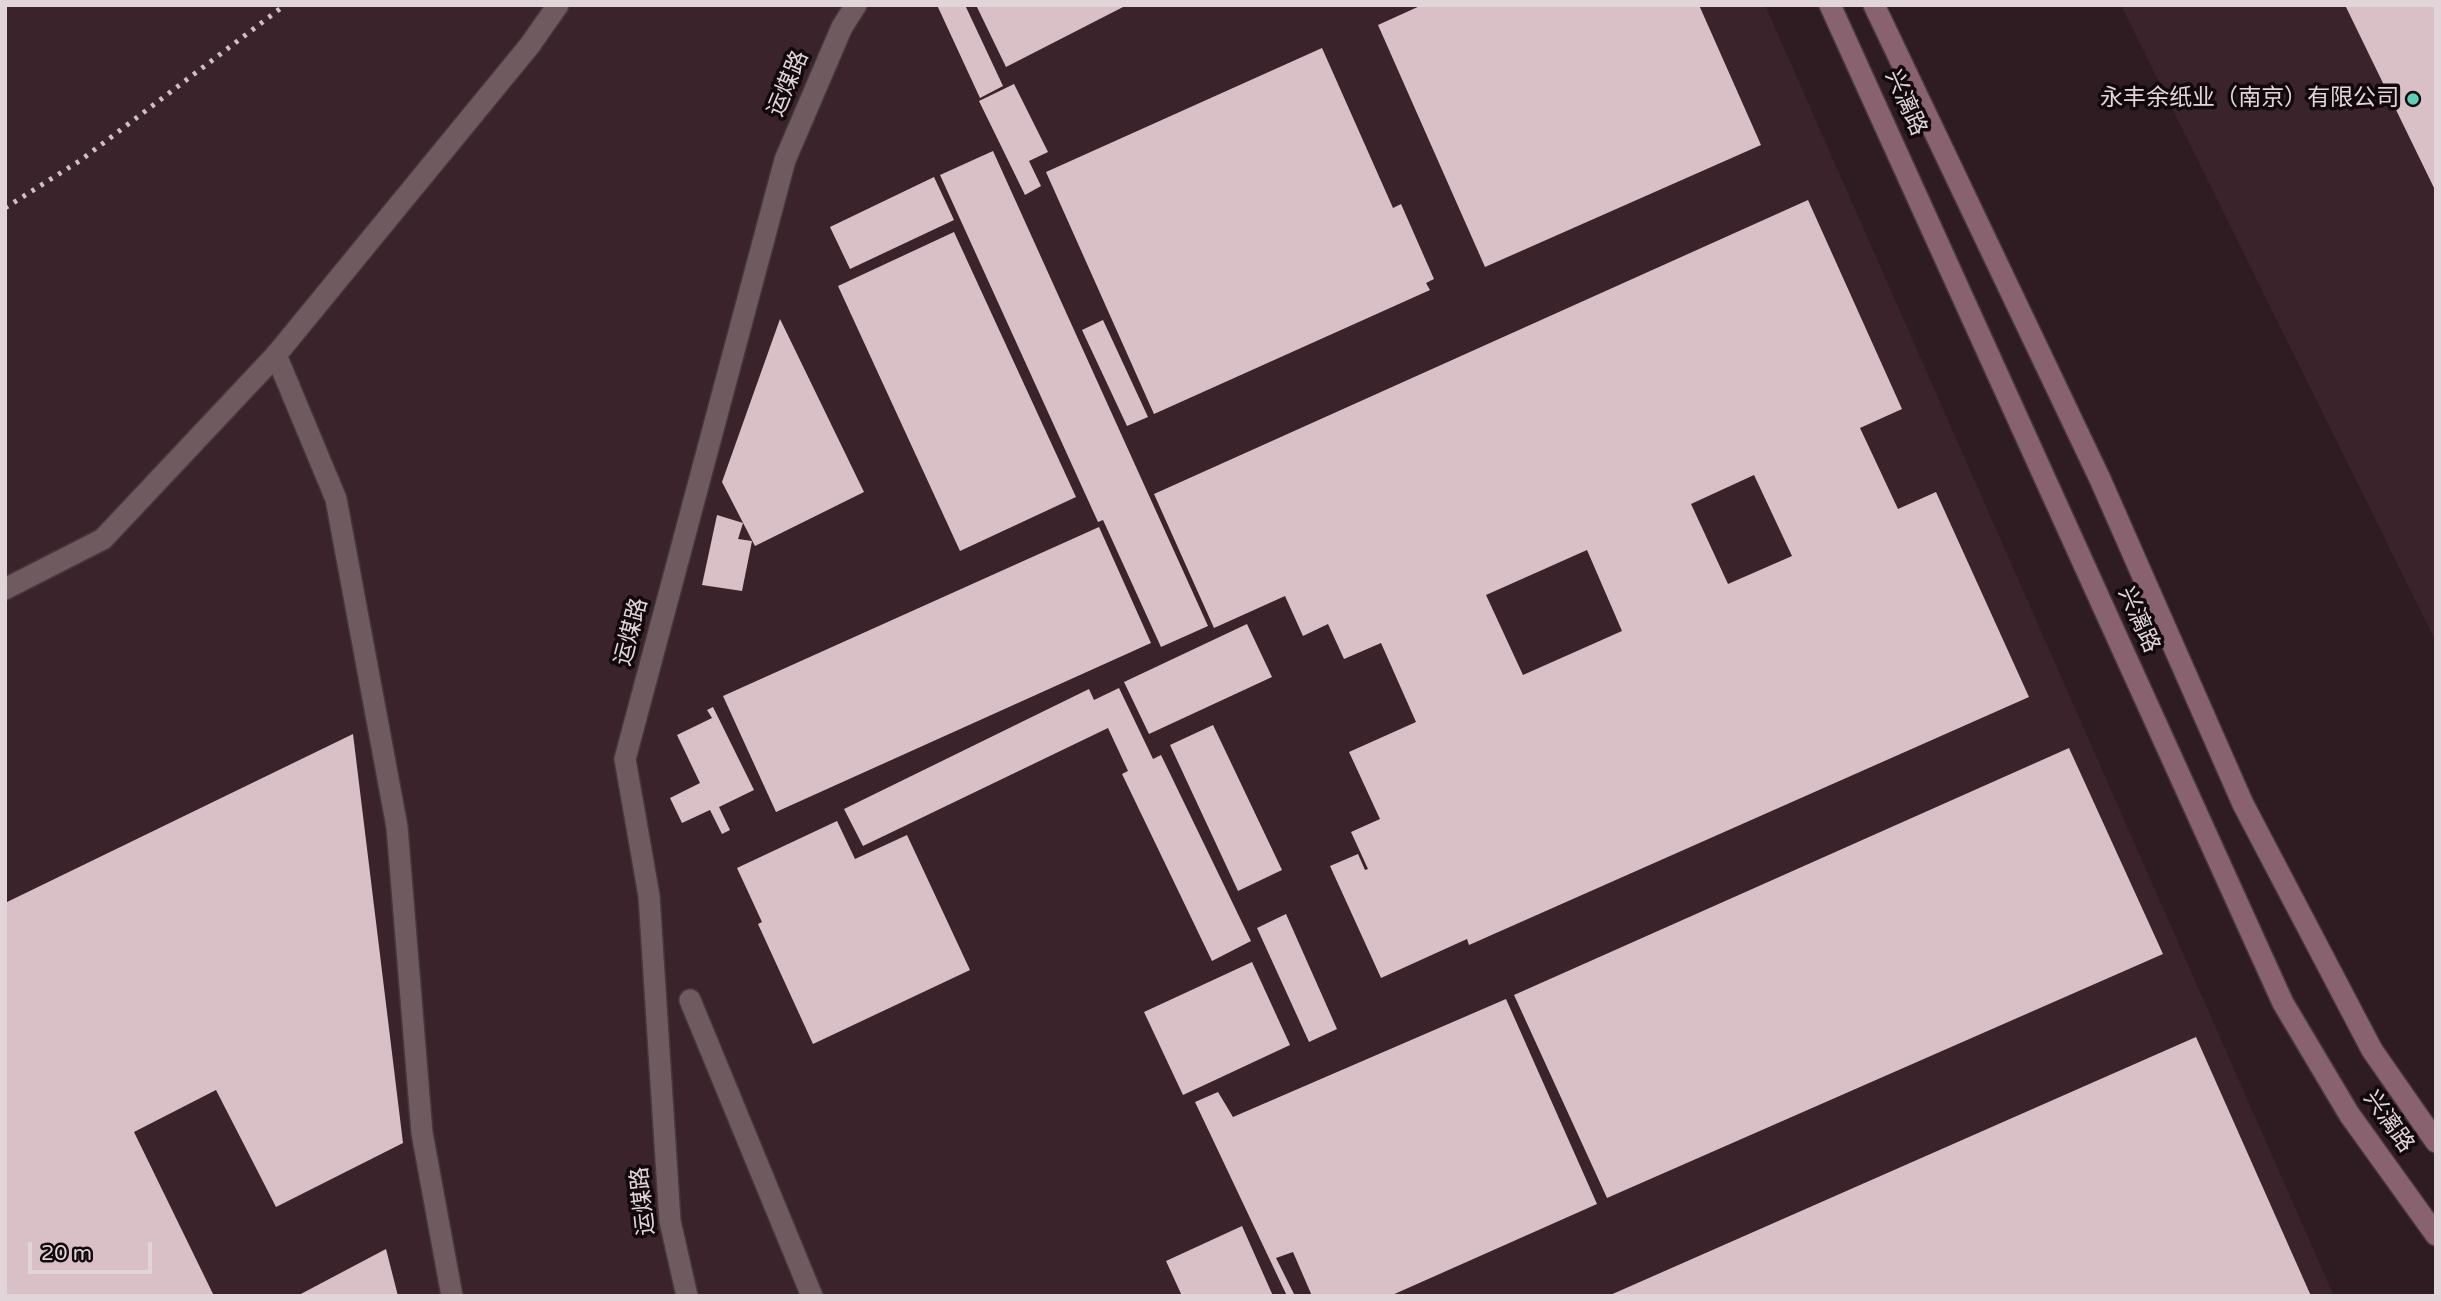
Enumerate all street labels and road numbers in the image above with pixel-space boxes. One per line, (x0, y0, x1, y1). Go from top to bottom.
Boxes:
street label: 运煤路 (763, 47, 815, 121)
street label: 兴漓路 (1878, 66, 1932, 140)
street label: 兴漓路 (2111, 583, 2165, 657)
street label: 运煤路 (610, 595, 654, 669)
street label: 兴漓路 (2357, 1086, 2419, 1158)
street label: 运煤路 (627, 1165, 661, 1237)

